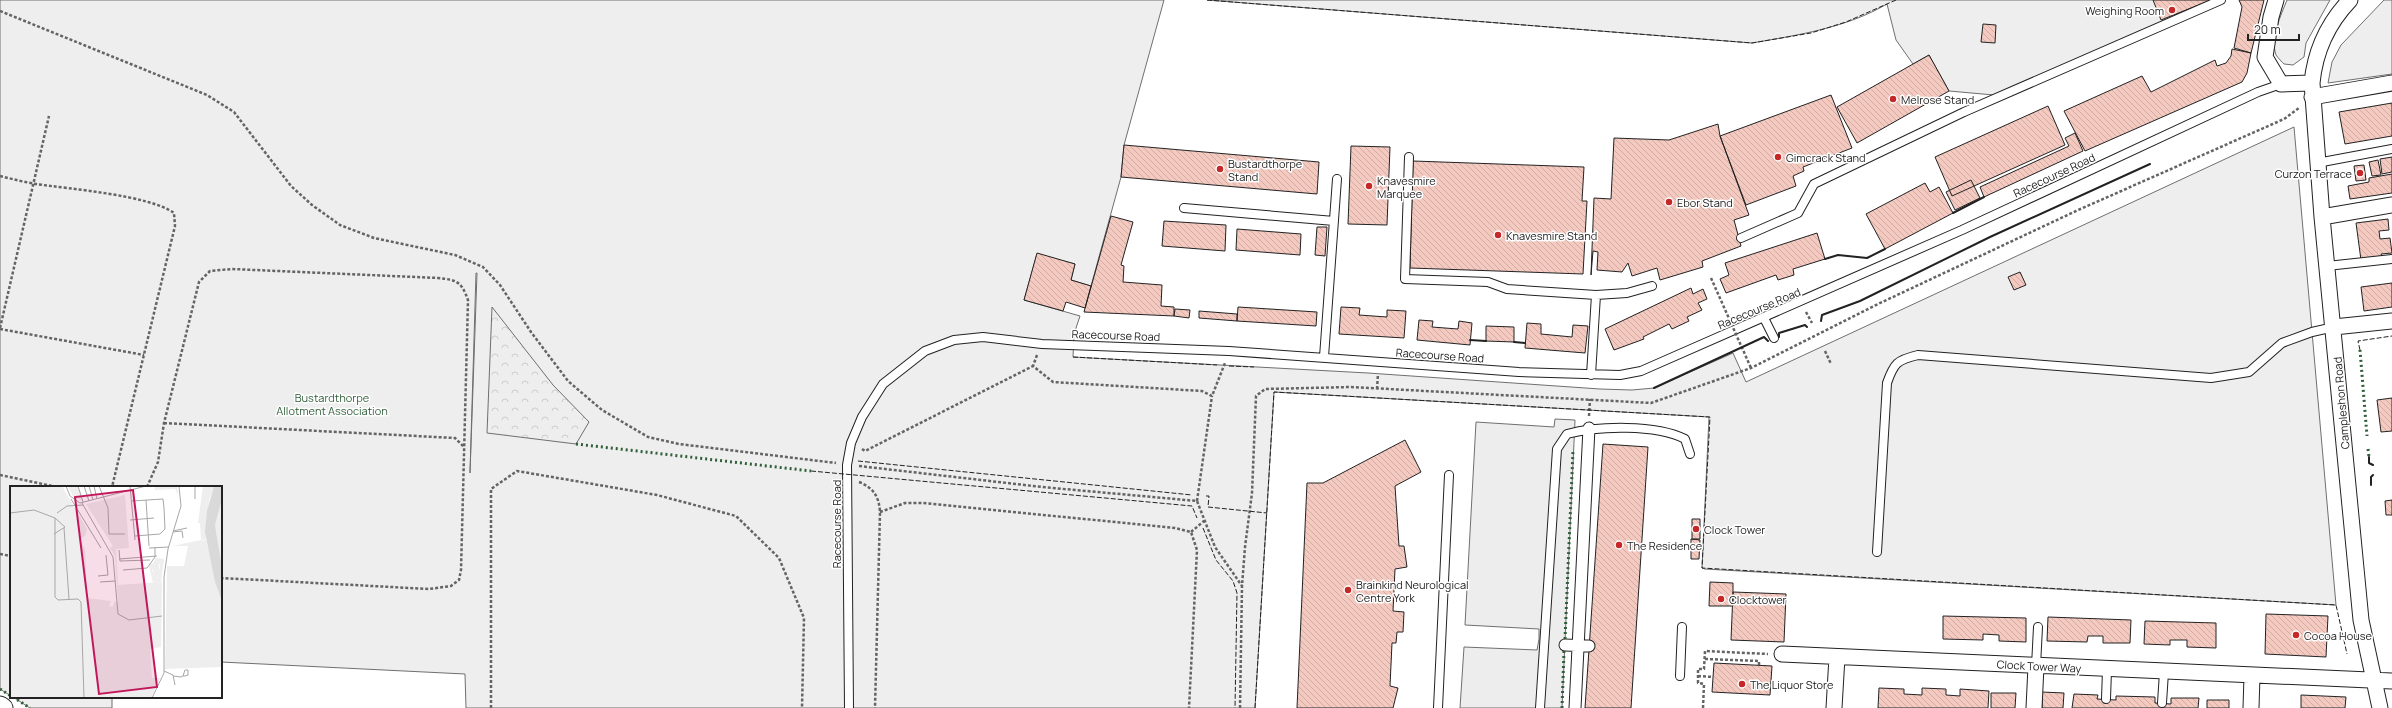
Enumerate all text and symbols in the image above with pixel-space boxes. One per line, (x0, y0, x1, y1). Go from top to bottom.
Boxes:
place label: Weighing Room (2085, 3, 2164, 18)
marker: Weighing Room (2167, 5, 2177, 15)
scale bar (2248, 16, 2299, 42)
text: 20 m (2254, 21, 2281, 38)
place label: Melrose Stand (1901, 92, 1974, 107)
marker: Melrose Stand (1888, 94, 1898, 104)
street label: Racecourse Road (2011, 149, 2097, 201)
place label: Gimcrack Stand (1786, 150, 1866, 165)
marker: Gimcrack Stand (1773, 152, 1783, 162)
place label: Bustardthorpe Stand (1228, 156, 1303, 184)
marker: Bustardthorpe Stand (1215, 164, 1225, 174)
place label: Curzon Terrace (2275, 166, 2353, 181)
marker: Curzon Terrace (2355, 168, 2365, 178)
place label: Knavesmire Marquee (1377, 173, 1436, 201)
marker: Knavesmire Marquee (1364, 181, 1374, 191)
place label: Ebor Stand (1677, 195, 1733, 210)
marker: Ebor Stand (1664, 197, 1674, 207)
place label: Knavesmire Stand (1506, 228, 1597, 243)
marker: Knavesmire Stand (1493, 230, 1503, 240)
street label: Racecourse Road (1715, 284, 1803, 332)
street label: Racecourse Road (1071, 326, 1161, 344)
street label: Racecourse Road (1395, 344, 1485, 366)
street label: Campleshon Road (2329, 356, 2353, 450)
park label: Bustardthorpe Allotment Association (276, 390, 388, 418)
street label: Racecourse Road (829, 480, 844, 568)
inset map (10, 486, 222, 698)
place label: Clock Tower (1704, 522, 1765, 537)
marker: Clock Tower (1691, 524, 1701, 534)
place label: The Residence (1627, 538, 1703, 553)
marker: The Residence (1614, 540, 1624, 550)
place label: Brainkind Neurological Centre York (1356, 577, 1469, 605)
marker: Brainkind Neurological Centre York (1343, 585, 1353, 595)
place label: Clocktower (1729, 592, 1787, 607)
marker: Clocktower (1716, 594, 1726, 604)
place label: Cocoa House (2304, 628, 2372, 643)
marker: Cocoa House (2291, 630, 2301, 640)
street label: Clock Tower Way (1996, 656, 2082, 676)
place label: The Liquor Store (1750, 677, 1834, 692)
marker: The Liquor Store (1737, 679, 1747, 689)

